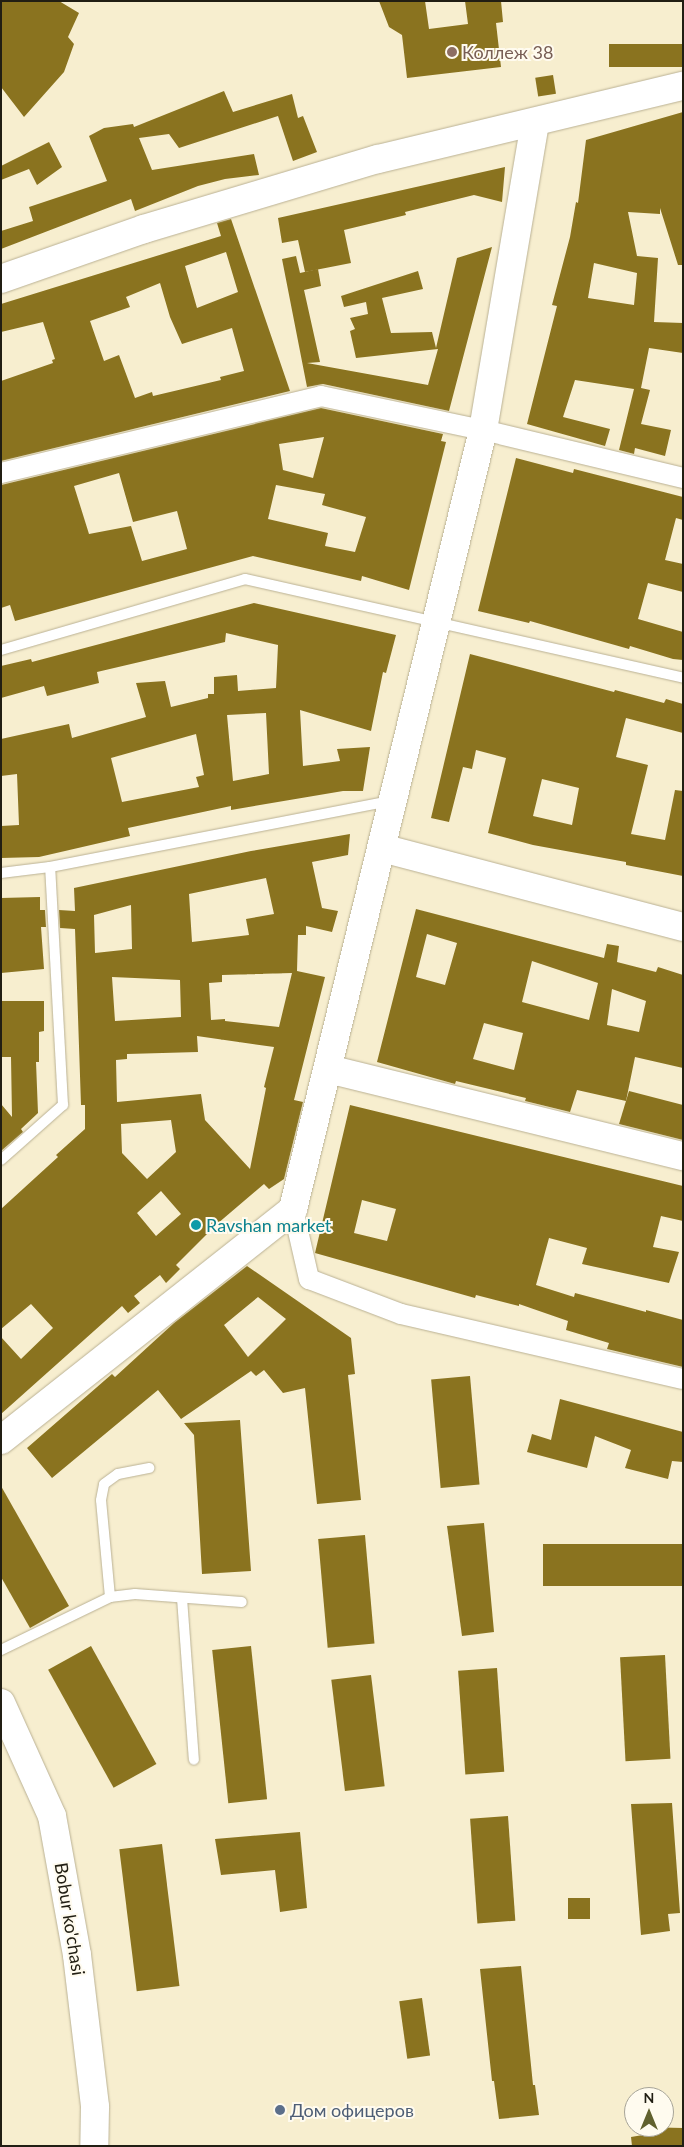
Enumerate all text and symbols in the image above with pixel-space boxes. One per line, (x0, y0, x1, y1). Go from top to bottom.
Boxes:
place label: Коллеж 38 (462, 41, 553, 63)
marker: Коллеж 38 (446, 46, 458, 58)
place label: Ravshan market (206, 1214, 331, 1236)
marker: Ravshan market (190, 1219, 202, 1231)
street label: Bobur ko'chasi (50, 1861, 90, 1977)
north arrow (624, 2087, 674, 2137)
text: N (644, 2089, 654, 2106)
place label: Дом офицеров (290, 2099, 414, 2121)
marker: Дом офицеров (274, 2104, 286, 2116)

